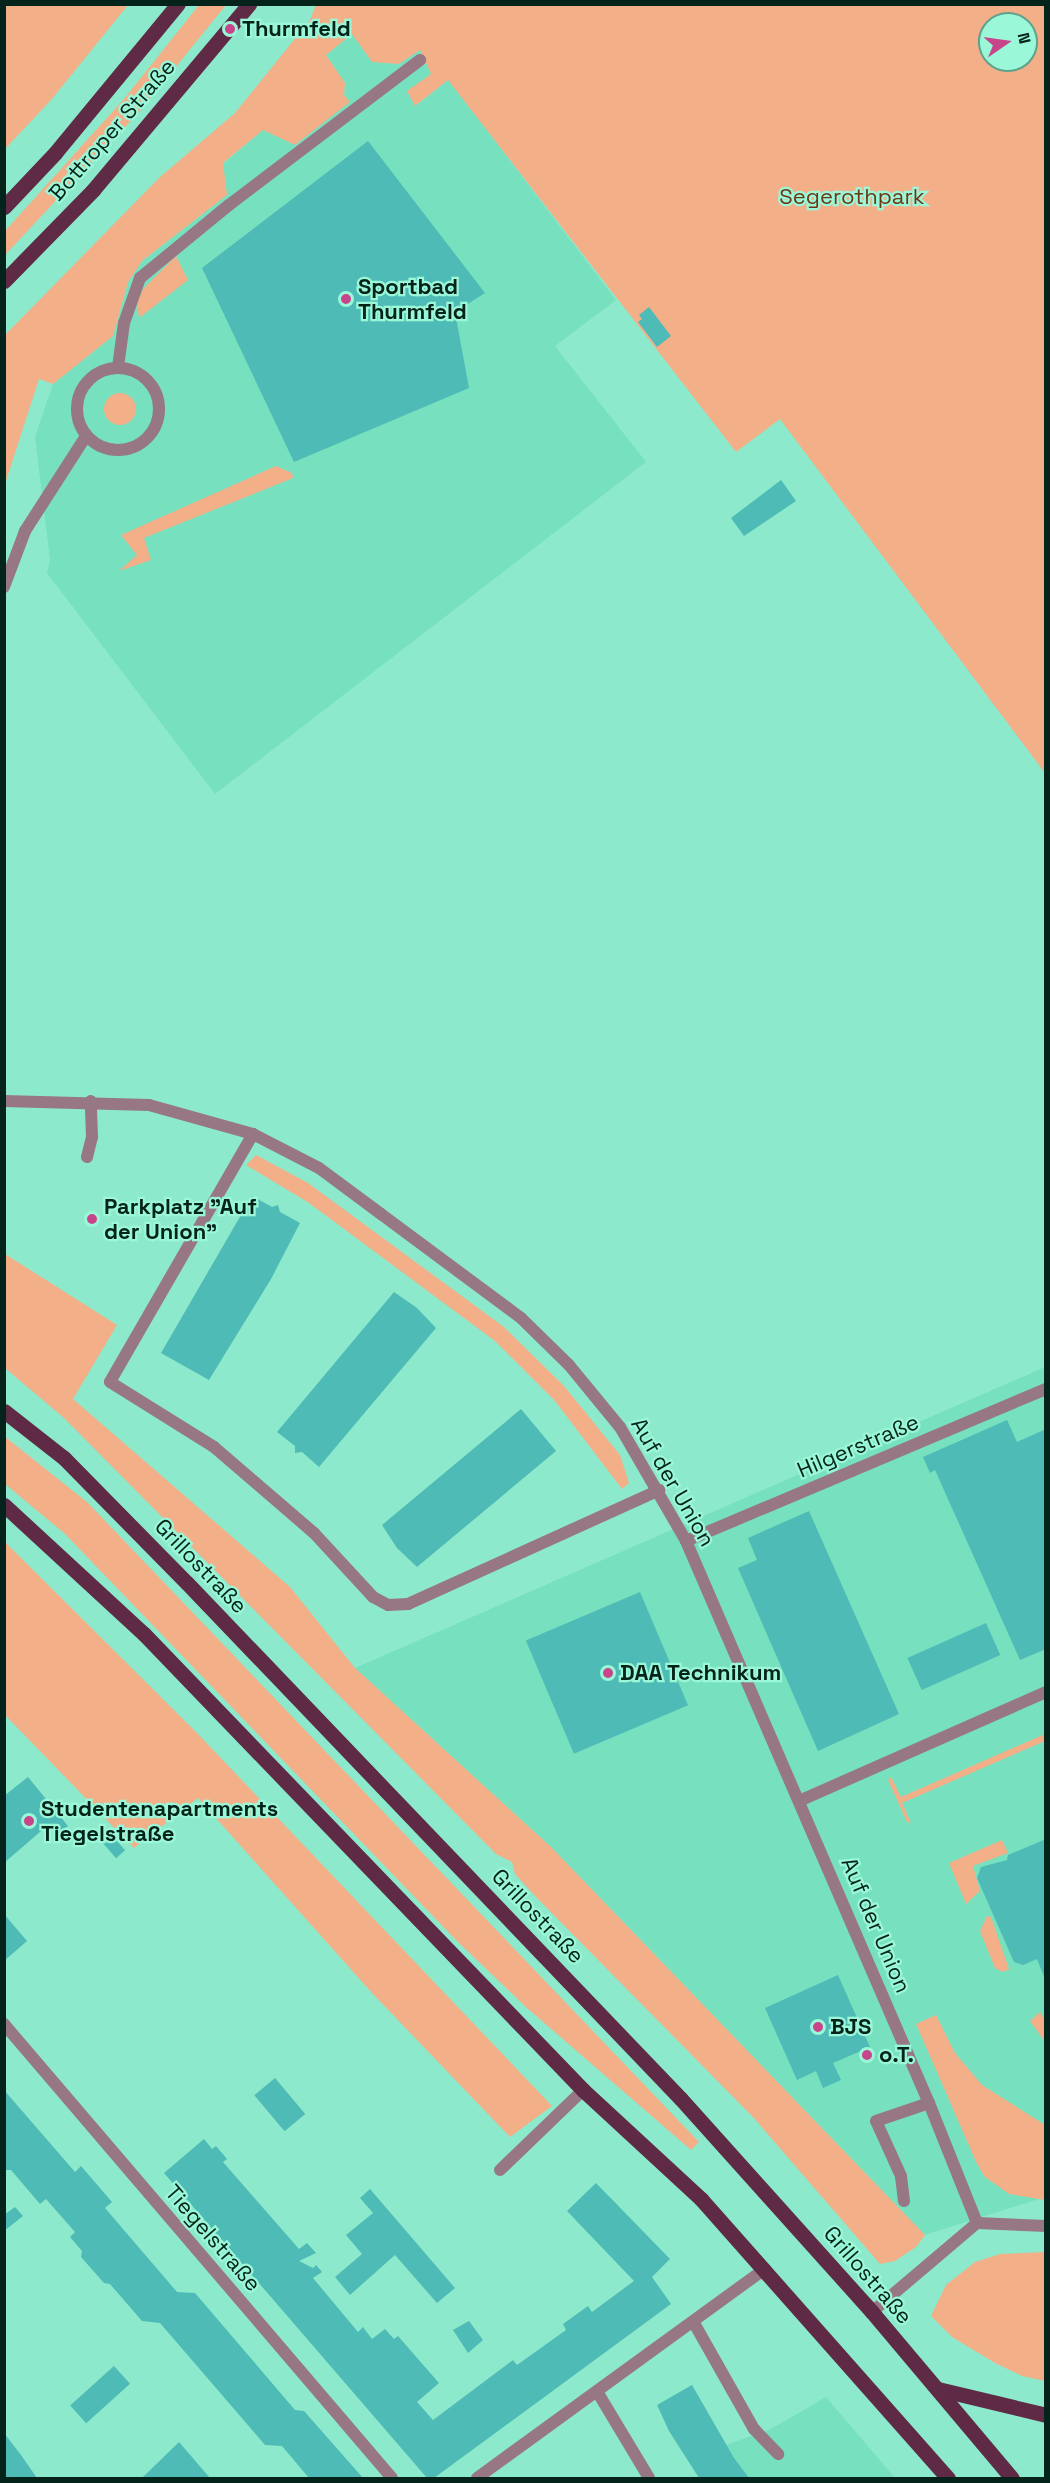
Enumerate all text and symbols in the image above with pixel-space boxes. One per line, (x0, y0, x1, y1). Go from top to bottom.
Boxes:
north arrow (978, 12, 1038, 72)
place label: Thurmfeld (242, 16, 351, 42)
marker: Thurmfeld (223, 22, 237, 36)
text: N (1013, 31, 1036, 46)
street label: Bottroper Straße (43, 54, 181, 206)
park label: Segerothpark (779, 184, 925, 210)
place label: Sportbad Thurmfeld (358, 273, 467, 324)
marker: Sportbad Thurmfeld (339, 292, 353, 306)
place label: Parkplatz "Auf der Union" (104, 1193, 257, 1244)
marker: Parkplatz "Auf der Union" (85, 1212, 99, 1226)
street label: Hilgerstraße (793, 1409, 923, 1483)
street label: Auf der Union (625, 1413, 721, 1551)
street label: Grillostraße (149, 1513, 253, 1619)
place label: DAA Technikum (620, 1660, 782, 1686)
marker: DAA Technikum (601, 1666, 615, 1680)
place label: Studentenapartments Tiegelstraße (41, 1795, 278, 1846)
marker: Studentenapartments Tiegelstraße (22, 1814, 36, 1828)
street label: Auf der Union (836, 1853, 916, 1997)
street label: Grillostraße (486, 1863, 590, 1969)
place label: BJS (830, 2014, 871, 2040)
marker: BJS (811, 2020, 825, 2034)
place label: o.T. (879, 2042, 914, 2068)
marker: o.T. (860, 2048, 874, 2062)
street label: Tiegelstraße (160, 2179, 266, 2297)
street label: Grillostraße (818, 2221, 918, 2329)

